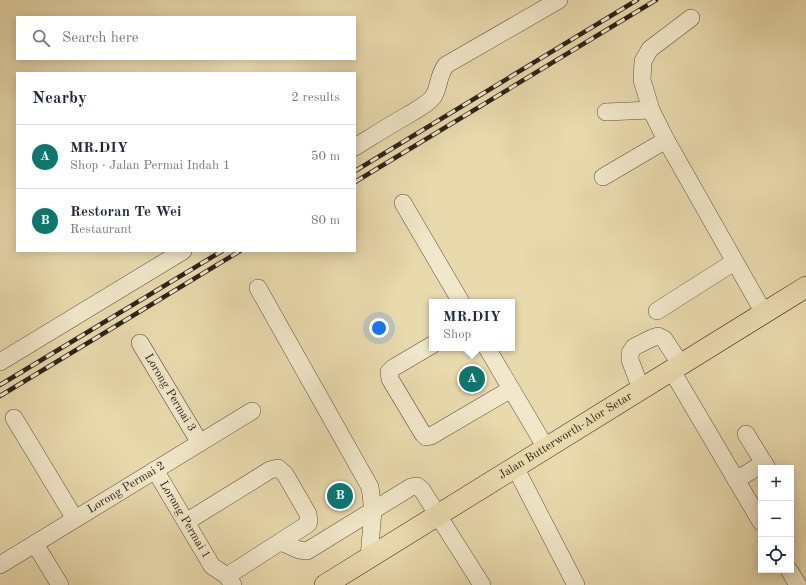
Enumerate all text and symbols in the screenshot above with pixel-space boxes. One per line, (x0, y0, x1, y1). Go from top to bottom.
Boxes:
search box (16, 16, 356, 60)
icon: search (30, 27, 52, 49)
text: Search here (62, 31, 139, 46)
text: Nearby (32, 90, 87, 107)
text: 2 results (291, 91, 340, 104)
text: MR.DIY (70, 141, 128, 156)
text: A (40, 150, 50, 163)
text: 50 m (311, 150, 340, 163)
text: Shop · Jalan Permai Indah 1 (70, 159, 230, 172)
text: Restoran Te Wei (70, 205, 181, 220)
text: B (40, 214, 50, 227)
text: 80 m (311, 214, 340, 227)
text: Restaurant (70, 223, 132, 236)
popup (429, 299, 515, 351)
text: MR.DIY (443, 310, 501, 325)
your location (369, 318, 389, 338)
text: Shop (443, 328, 471, 341)
street label: Lorong Permai 3 (142, 352, 198, 434)
pin: A (459, 364, 485, 394)
street label: Jalan Butterworth-Alor Setar (497, 390, 634, 482)
street label: Lorong Permai 2 (85, 460, 167, 516)
map controls (758, 465, 794, 573)
button: + (758, 465, 794, 501)
street label: Lorong Permai 1 (157, 479, 212, 561)
pin: B (327, 481, 353, 511)
button: − (758, 501, 794, 537)
button: locate (758, 537, 794, 573)

